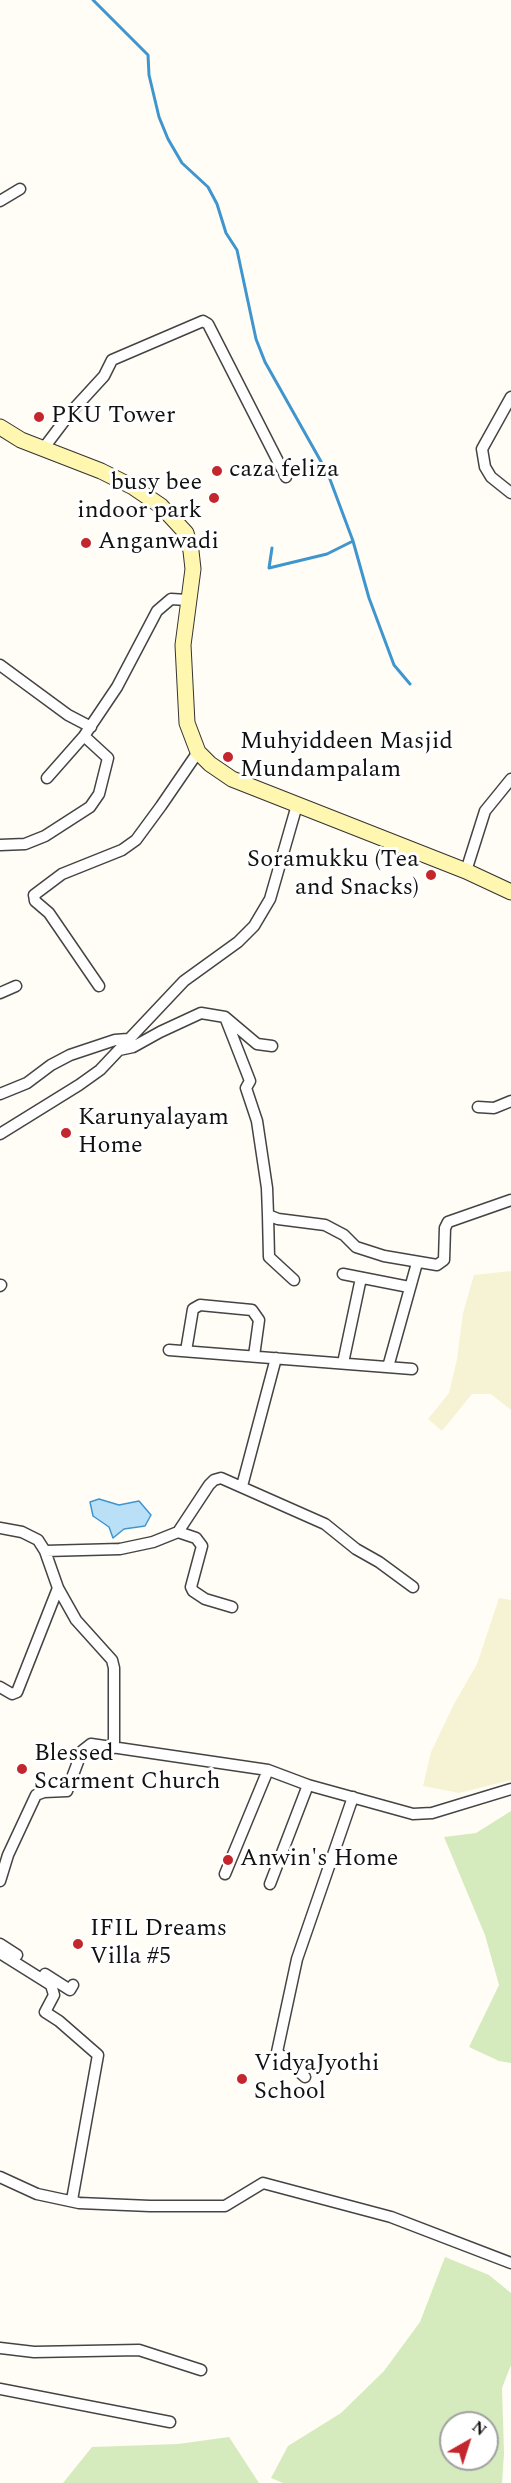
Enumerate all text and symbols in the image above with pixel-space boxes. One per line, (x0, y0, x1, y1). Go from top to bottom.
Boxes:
place label: PKU Tower (51, 403, 175, 431)
marker: PKU Tower (32, 410, 46, 424)
place label: caza feliza (229, 457, 339, 485)
marker: caza feliza (210, 464, 224, 478)
place label: busy bee indoor park (77, 470, 202, 526)
marker: busy bee indoor park (207, 491, 221, 505)
place label: Anganwadi (98, 529, 219, 557)
marker: Anganwadi (79, 536, 93, 550)
place label: Muhyiddeen Masjid Mundampalam (240, 729, 453, 785)
marker: Muhyiddeen Masjid Mundampalam (221, 750, 235, 764)
place label: Soramukku (Tea and Snacks) (247, 847, 419, 903)
marker: Soramukku (Tea and Snacks) (424, 868, 438, 882)
place label: Karunyalayam Home (78, 1105, 229, 1161)
marker: Karunyalayam Home (59, 1126, 73, 1140)
place label: Blessed Scarment Church (34, 1741, 221, 1797)
marker: Blessed Scarment Church (15, 1762, 29, 1776)
place label: Anwin's Home (240, 1846, 398, 1874)
marker: Anwin's Home (221, 1853, 235, 1867)
place label: IFIL Dreams Villa #5 (90, 1916, 227, 1972)
marker: IFIL Dreams Villa #5 (71, 1937, 85, 1951)
place label: VidyaJyothi School (254, 2051, 379, 2107)
marker: VidyaJyothi School (235, 2072, 249, 2086)
north arrow (439, 2411, 499, 2471)
text: N (466, 2415, 492, 2442)

